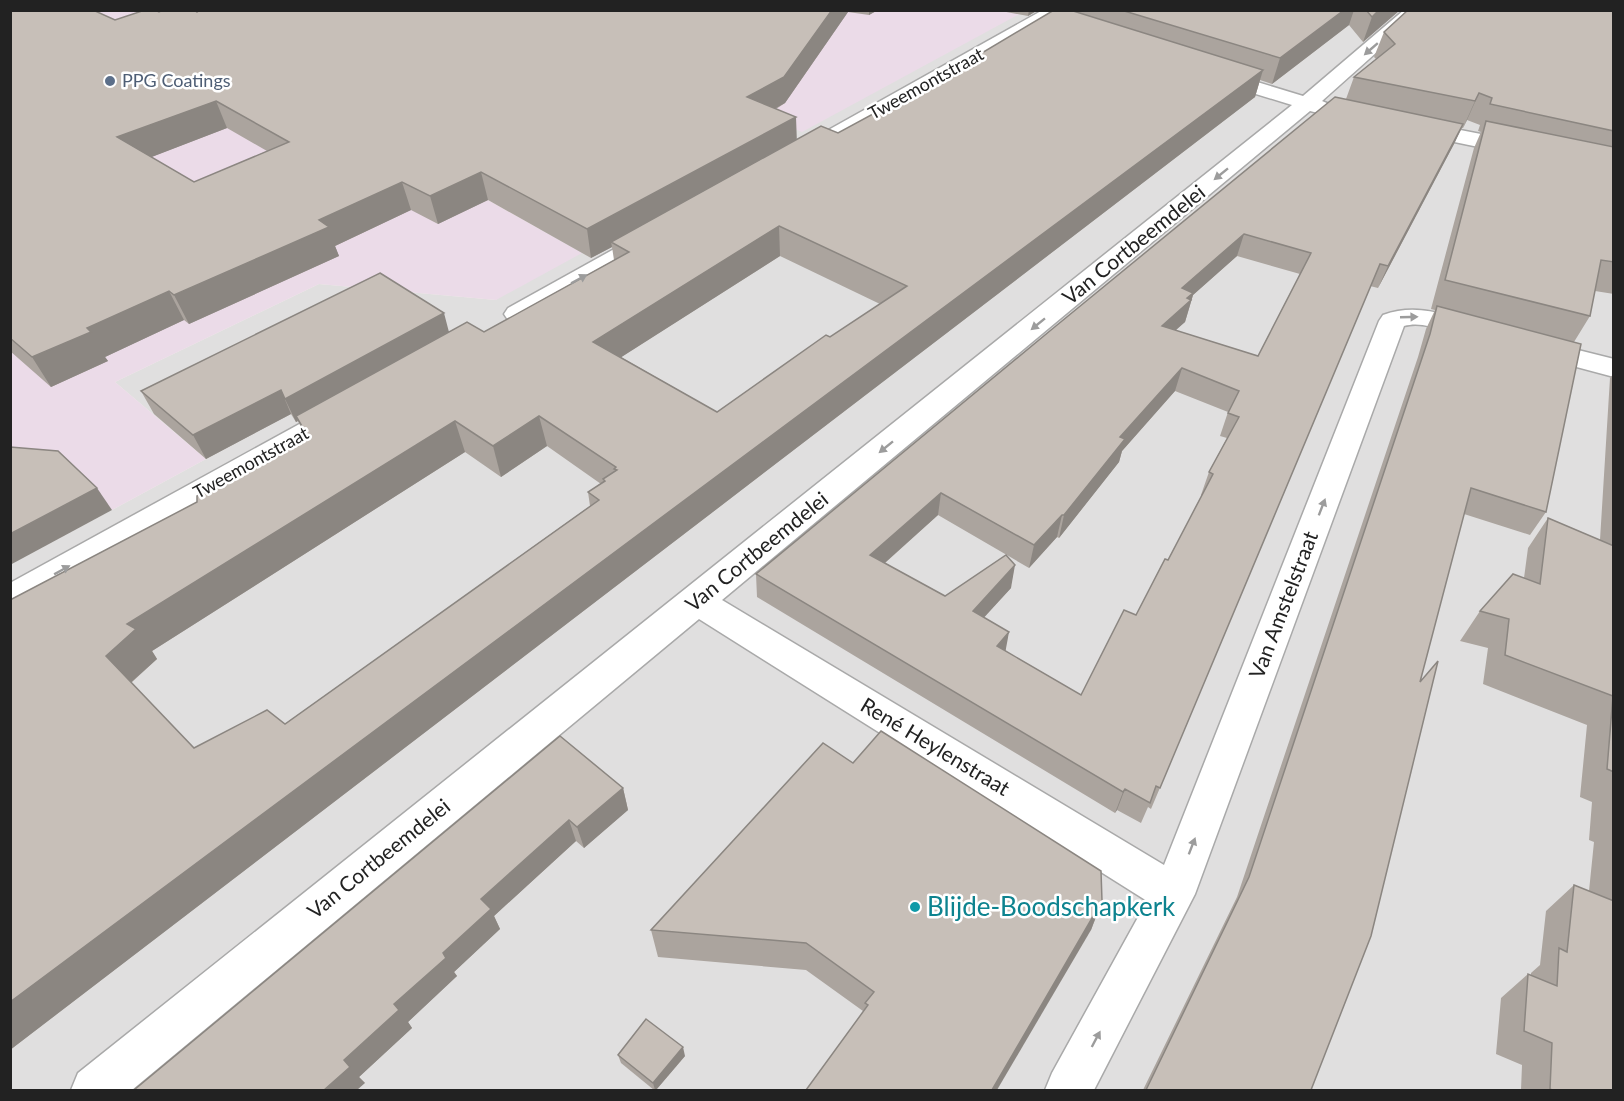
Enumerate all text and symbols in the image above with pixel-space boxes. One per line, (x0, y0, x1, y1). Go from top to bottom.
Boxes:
street label: Tweemontstraat (864, 42, 987, 124)
one-way arrow (1364, 42, 1379, 55)
place label: PPG Coatings (122, 69, 231, 91)
marker: PPG Coatings (103, 74, 117, 88)
one-way arrow (1214, 167, 1229, 180)
street label: Van Cortbeemdelei (1057, 179, 1209, 309)
one-way arrow (571, 274, 588, 284)
one-way arrow (1400, 313, 1419, 322)
one-way arrow (1030, 317, 1045, 329)
street label: Tweemontstraat (189, 421, 312, 503)
one-way arrow (879, 440, 894, 452)
street label: Van Cortbeemdelei (680, 486, 832, 616)
one-way arrow (1317, 497, 1327, 515)
street label: Van Amstelstraat (1243, 527, 1322, 682)
one-way arrow (53, 565, 70, 575)
street label: René Heylenstraat (857, 691, 1015, 800)
street label: Van Cortbeemdelei (302, 793, 454, 923)
one-way arrow (1187, 836, 1197, 854)
place label: Blijde-Boodschapkerk (927, 890, 1176, 922)
marker: Blijde-Boodschapkerk (908, 900, 922, 914)
one-way arrow (1091, 1030, 1101, 1047)

